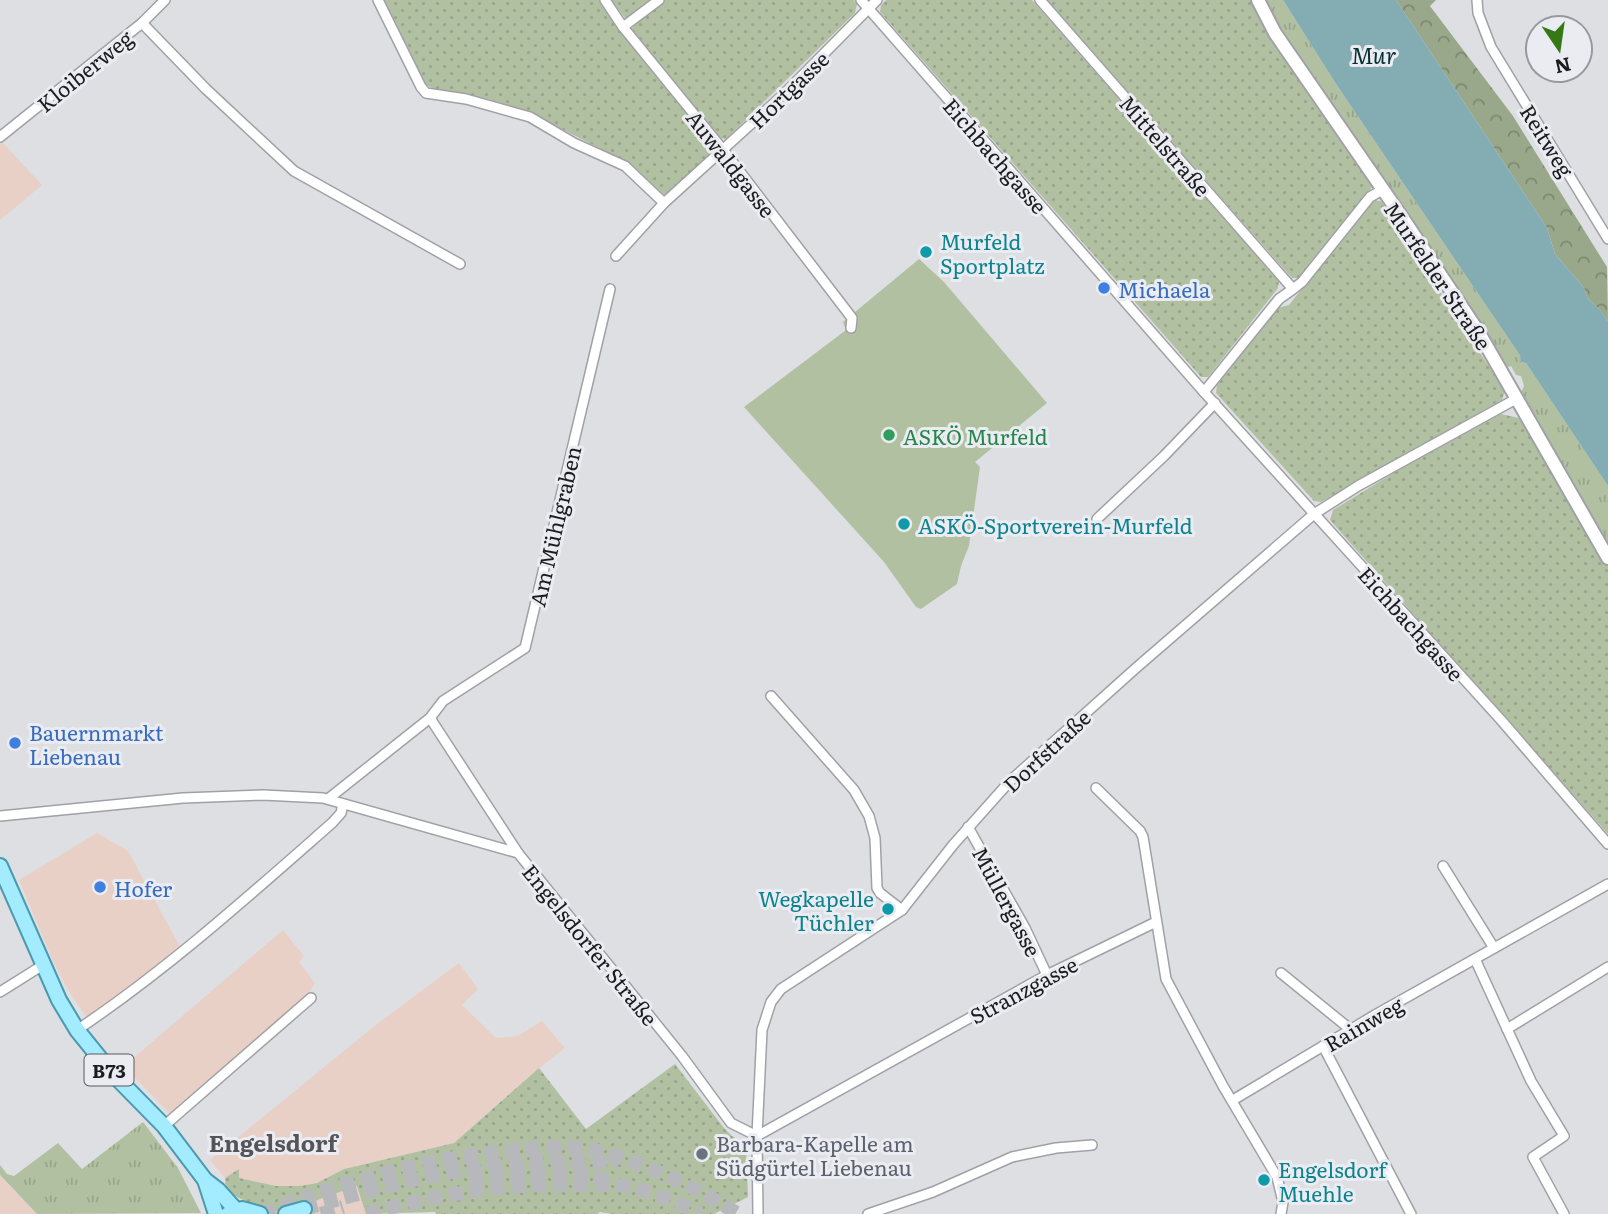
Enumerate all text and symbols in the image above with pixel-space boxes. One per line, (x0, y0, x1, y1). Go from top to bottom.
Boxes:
north arrow (1524, 14, 1594, 84)
street label: Kloiberweg (29, 22, 139, 118)
water label: Mur (1351, 37, 1397, 71)
street label: Hortgasse (741, 43, 835, 135)
text: N (1552, 51, 1574, 82)
street label: Mittelstraße (1113, 88, 1219, 203)
street label: Eichbachgasse (937, 90, 1055, 220)
street label: Reitweg (1514, 98, 1583, 182)
street label: Auwaldgasse (680, 103, 784, 223)
street label: Murfelder Straße (1378, 195, 1500, 355)
place label: Murfeld Sportplatz (940, 225, 1045, 280)
marker: Murfeld Sportplatz (918, 244, 934, 260)
place label: Michaela (1118, 273, 1211, 304)
marker: Michaela (1096, 280, 1112, 296)
place label: ASKÖ Murfeld (903, 420, 1048, 451)
marker: ASKÖ Murfeld (881, 427, 897, 443)
street label: Am Mühlgraben (520, 443, 588, 609)
place label: ASKÖ-Sportverein-Murfeld (918, 509, 1193, 540)
marker: ASKÖ-Sportverein-Murfeld (896, 516, 912, 532)
street label: Eichbachgasse (1352, 559, 1472, 687)
street label: Dorfstraße (995, 701, 1097, 799)
place label: Bauernmarkt Liebenau (29, 716, 164, 771)
marker: Bauernmarkt Liebenau (7, 735, 23, 751)
street label: Müllergasse (966, 840, 1050, 962)
street label: Engelsdorfer Straße (516, 857, 666, 1031)
place label: Hofer (114, 872, 172, 903)
marker: Hofer (92, 879, 108, 895)
place label: Wegkapelle Tüchler (758, 882, 874, 937)
marker: Wegkapelle Tüchler (880, 901, 896, 917)
street label: Stranzgasse (964, 948, 1082, 1030)
street label: Rainweg (1318, 988, 1409, 1058)
road number: B73 (84, 1054, 134, 1086)
district label: Engelsdorf (209, 1125, 339, 1159)
place label: Barbara-Kapelle am Südgürtel Liebenau (716, 1127, 914, 1182)
marker: Barbara-Kapelle am Südgürtel Liebenau (694, 1146, 710, 1162)
place label: Engelsdorf Muehle (1278, 1153, 1388, 1208)
marker: Engelsdorf Muehle (1256, 1172, 1272, 1188)

